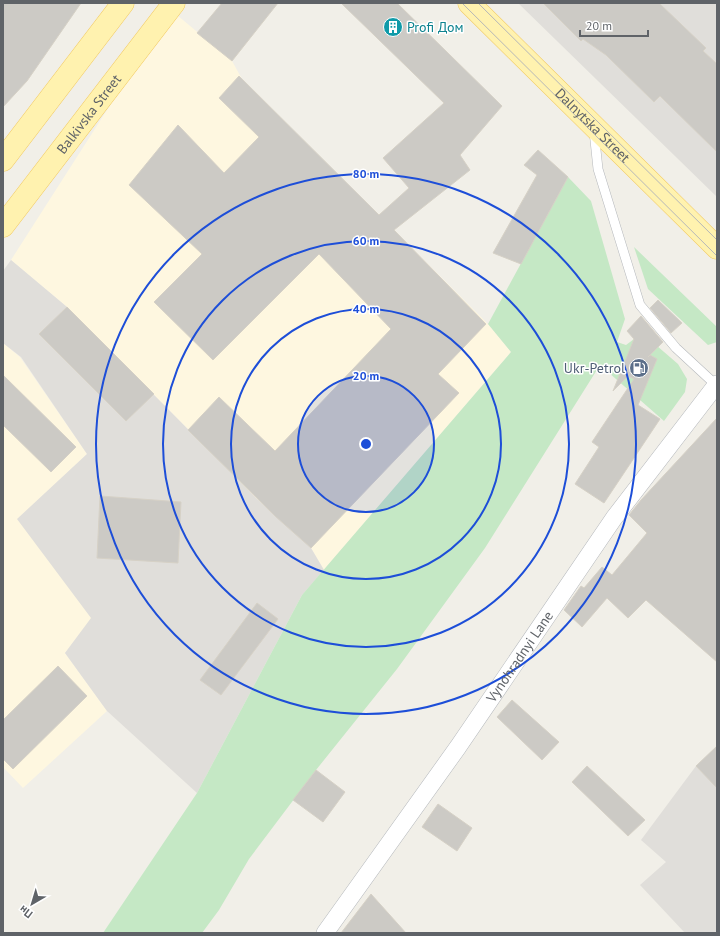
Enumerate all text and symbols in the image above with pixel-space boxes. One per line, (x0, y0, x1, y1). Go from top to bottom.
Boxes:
scale bar (580, 12, 648, 38)
building icon: Profi Дом (382, 16, 404, 38)
place label: Profi Дом (407, 18, 463, 36)
text: 20 m (586, 18, 612, 33)
street label: Balkivska Street (53, 71, 125, 158)
street label: Dalnytska Street (551, 84, 634, 166)
text: 80 m (353, 166, 379, 181)
text: 60 m (353, 233, 379, 248)
text: 40 m (353, 301, 379, 316)
fuel station icon: Ukr-Petrol (628, 357, 650, 379)
place label: Ukr-Petrol (564, 359, 625, 377)
text: 20 m (353, 368, 379, 383)
centre of rings (359, 437, 373, 451)
street label: Vynohradnyi Lane (482, 607, 557, 707)
north arrow (12, 884, 52, 924)
text: Пн (16, 902, 35, 921)

